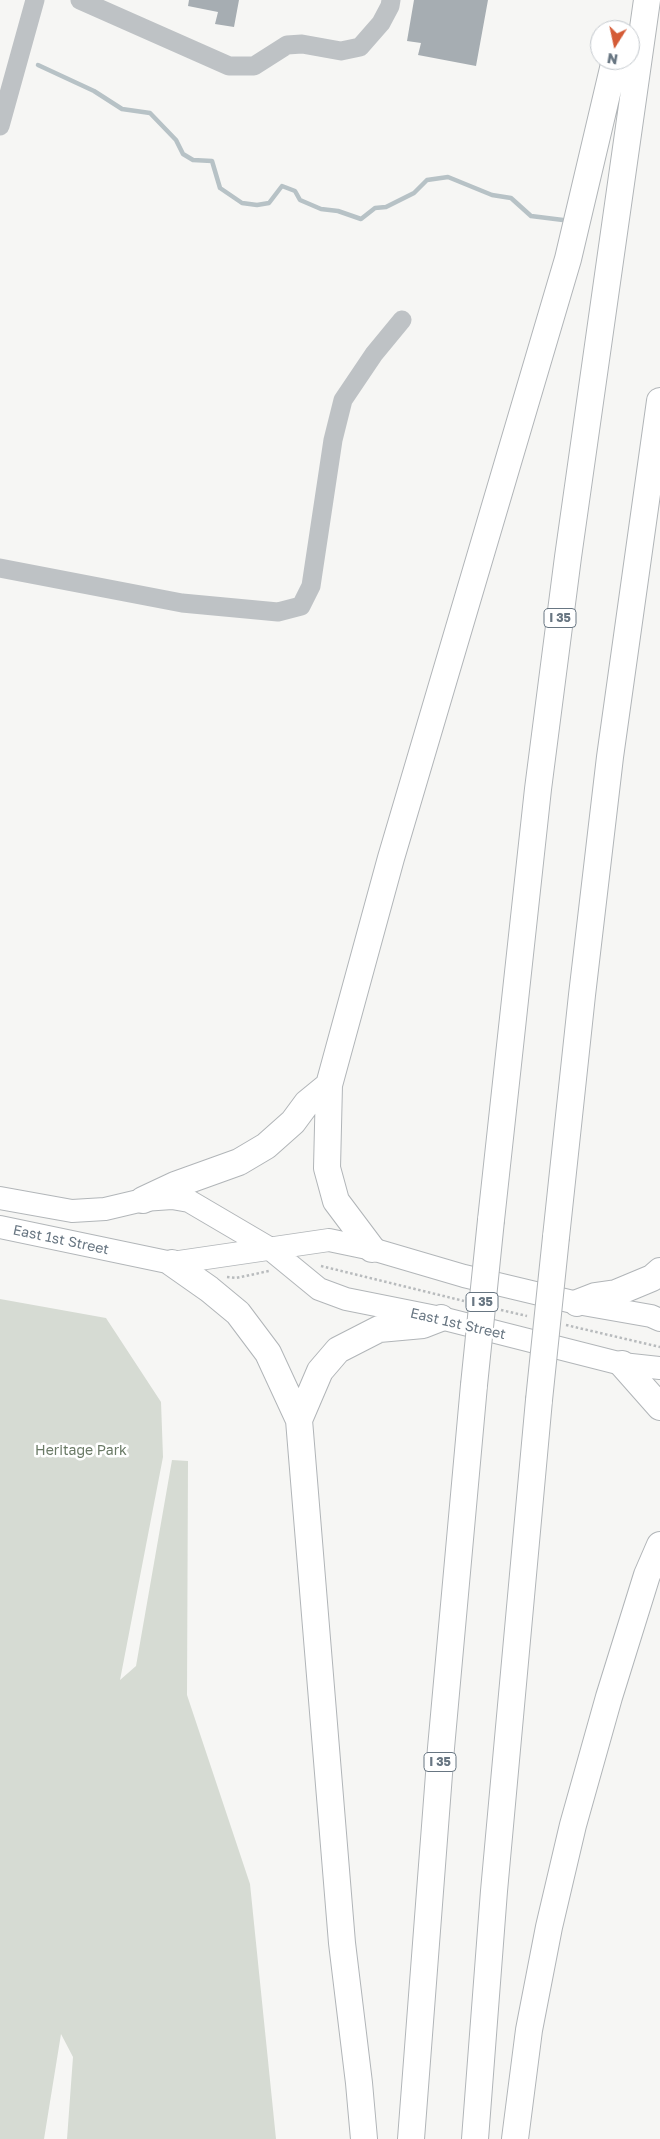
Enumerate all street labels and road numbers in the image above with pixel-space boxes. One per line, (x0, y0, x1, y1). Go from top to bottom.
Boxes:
road number: I 35 (544, 608, 576, 628)
street label: East 1st Street (12, 1222, 110, 1258)
road number: I 35 (466, 1292, 498, 1311)
street label: East 1st Street (409, 1305, 507, 1343)
road number: I 35 (424, 1752, 456, 1771)

